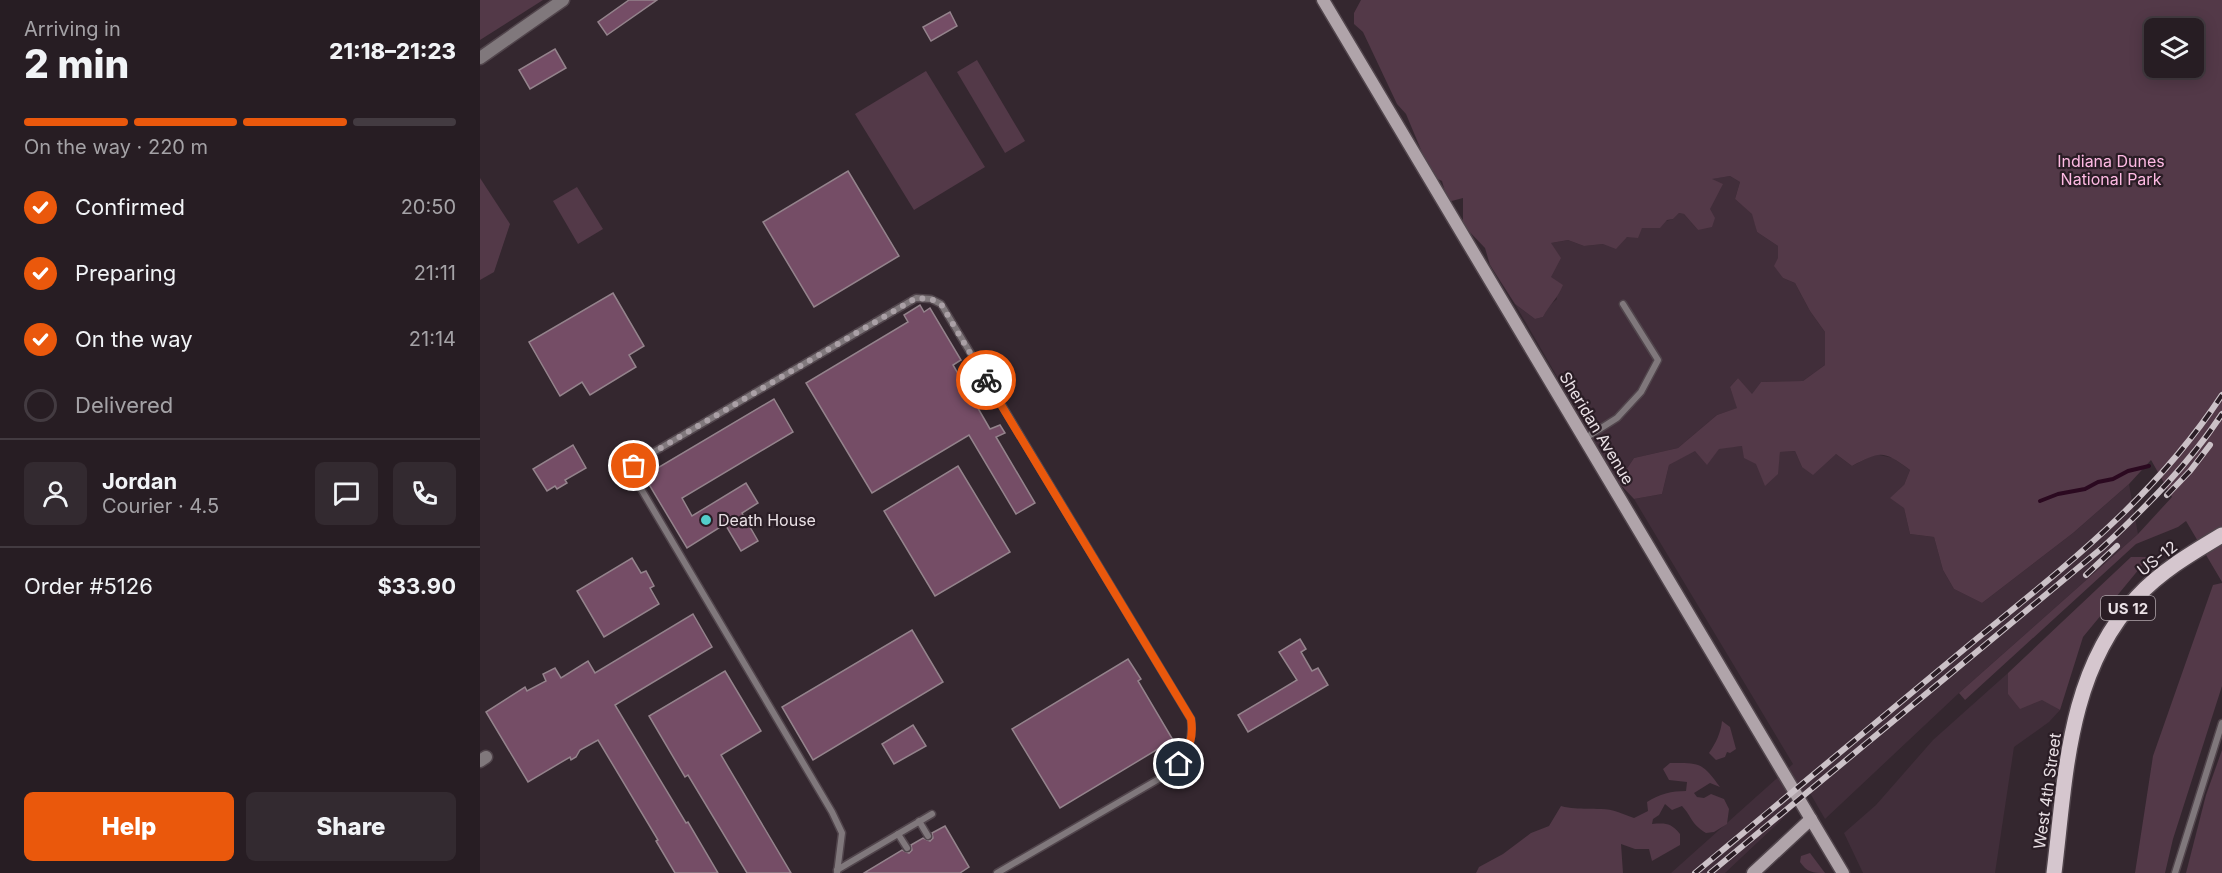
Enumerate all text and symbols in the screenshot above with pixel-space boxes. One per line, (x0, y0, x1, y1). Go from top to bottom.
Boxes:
text: Arriving in (24, 17, 121, 41)
map controls (2144, 18, 2204, 78)
button: layers (2144, 18, 2204, 78)
text: 21:18–21:23 (329, 38, 456, 64)
text: 2 min (24, 40, 129, 87)
text: On the way · 220 m (24, 135, 208, 159)
park label: Indiana Dunes National Park (2057, 151, 2165, 189)
icon: check (24, 191, 57, 224)
text: Confirmed (75, 194, 185, 220)
text: 20:50 (401, 195, 456, 219)
icon: check (24, 257, 57, 290)
text: Preparing (75, 260, 176, 286)
text: 21:11 (414, 261, 456, 285)
icon: check (24, 323, 57, 356)
text: On the way (75, 326, 193, 352)
text: 21:14 (409, 327, 456, 351)
courier (956, 350, 1016, 410)
icon: bike (970, 364, 1003, 397)
street label: Sheridan Avenue (1555, 368, 1639, 488)
text: Delivered (75, 392, 173, 418)
pin (608, 440, 659, 491)
icon: bag (617, 449, 650, 482)
button: person (24, 462, 87, 525)
button: chat (315, 462, 378, 525)
button: phone (393, 462, 456, 525)
text: Jordan (102, 468, 177, 494)
text: Courier · 4.5 (102, 494, 219, 518)
place label: Death House (718, 510, 816, 530)
marker: Death House (699, 513, 713, 527)
street label: US-12 (2133, 536, 2181, 580)
text: Order #5126 (24, 573, 153, 599)
text: $33.90 (377, 573, 456, 599)
road number: US 12 (2101, 596, 2155, 620)
street label: West 4th Street (2029, 732, 2065, 850)
pin (1153, 738, 1204, 789)
icon: home (1162, 747, 1195, 780)
button: Help (24, 792, 234, 861)
button: Share (246, 792, 456, 861)

